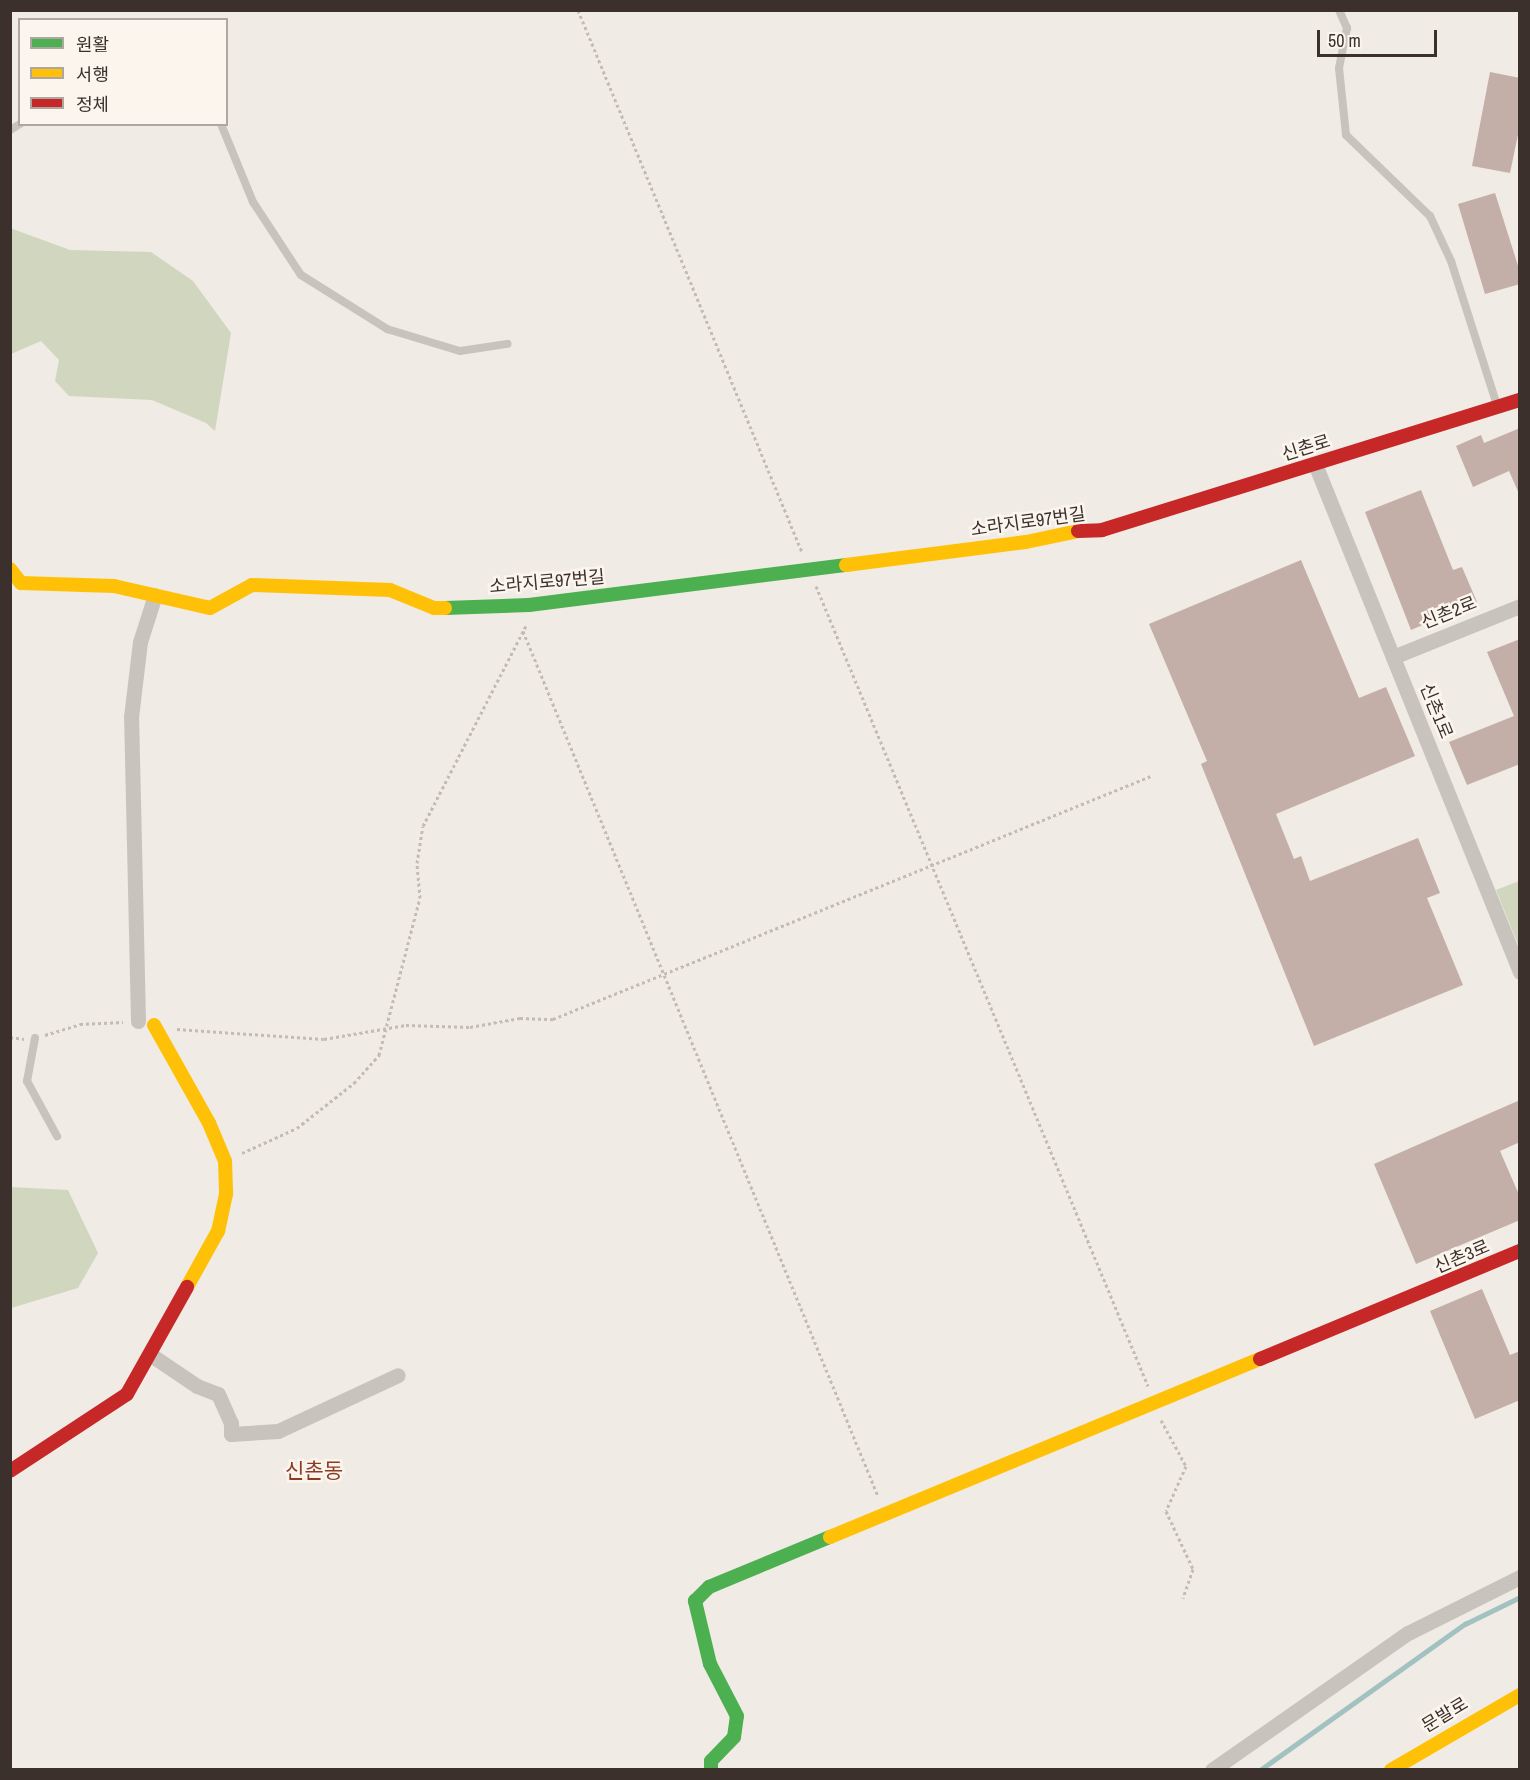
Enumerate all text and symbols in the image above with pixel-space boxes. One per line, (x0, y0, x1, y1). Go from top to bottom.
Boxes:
legend (18, 18, 228, 126)
scale bar (1320, 18, 1440, 56)
text: 50 m (1328, 28, 1361, 53)
text: 원활 (76, 32, 109, 57)
text: 서행 (76, 62, 109, 87)
text: 정체 (76, 92, 109, 117)
street label: 신촌로 (1279, 430, 1333, 466)
street label: 소라지로97번길 (969, 503, 1087, 541)
street label: 소라지로97번길 (488, 566, 606, 598)
street label: 신촌2로 (1418, 592, 1480, 634)
street label: 신촌1로 (1415, 680, 1457, 742)
street label: 신촌3로 (1431, 1236, 1493, 1278)
district label: 신촌동 (285, 1458, 343, 1484)
street label: 문발로 (1418, 1693, 1472, 1737)

